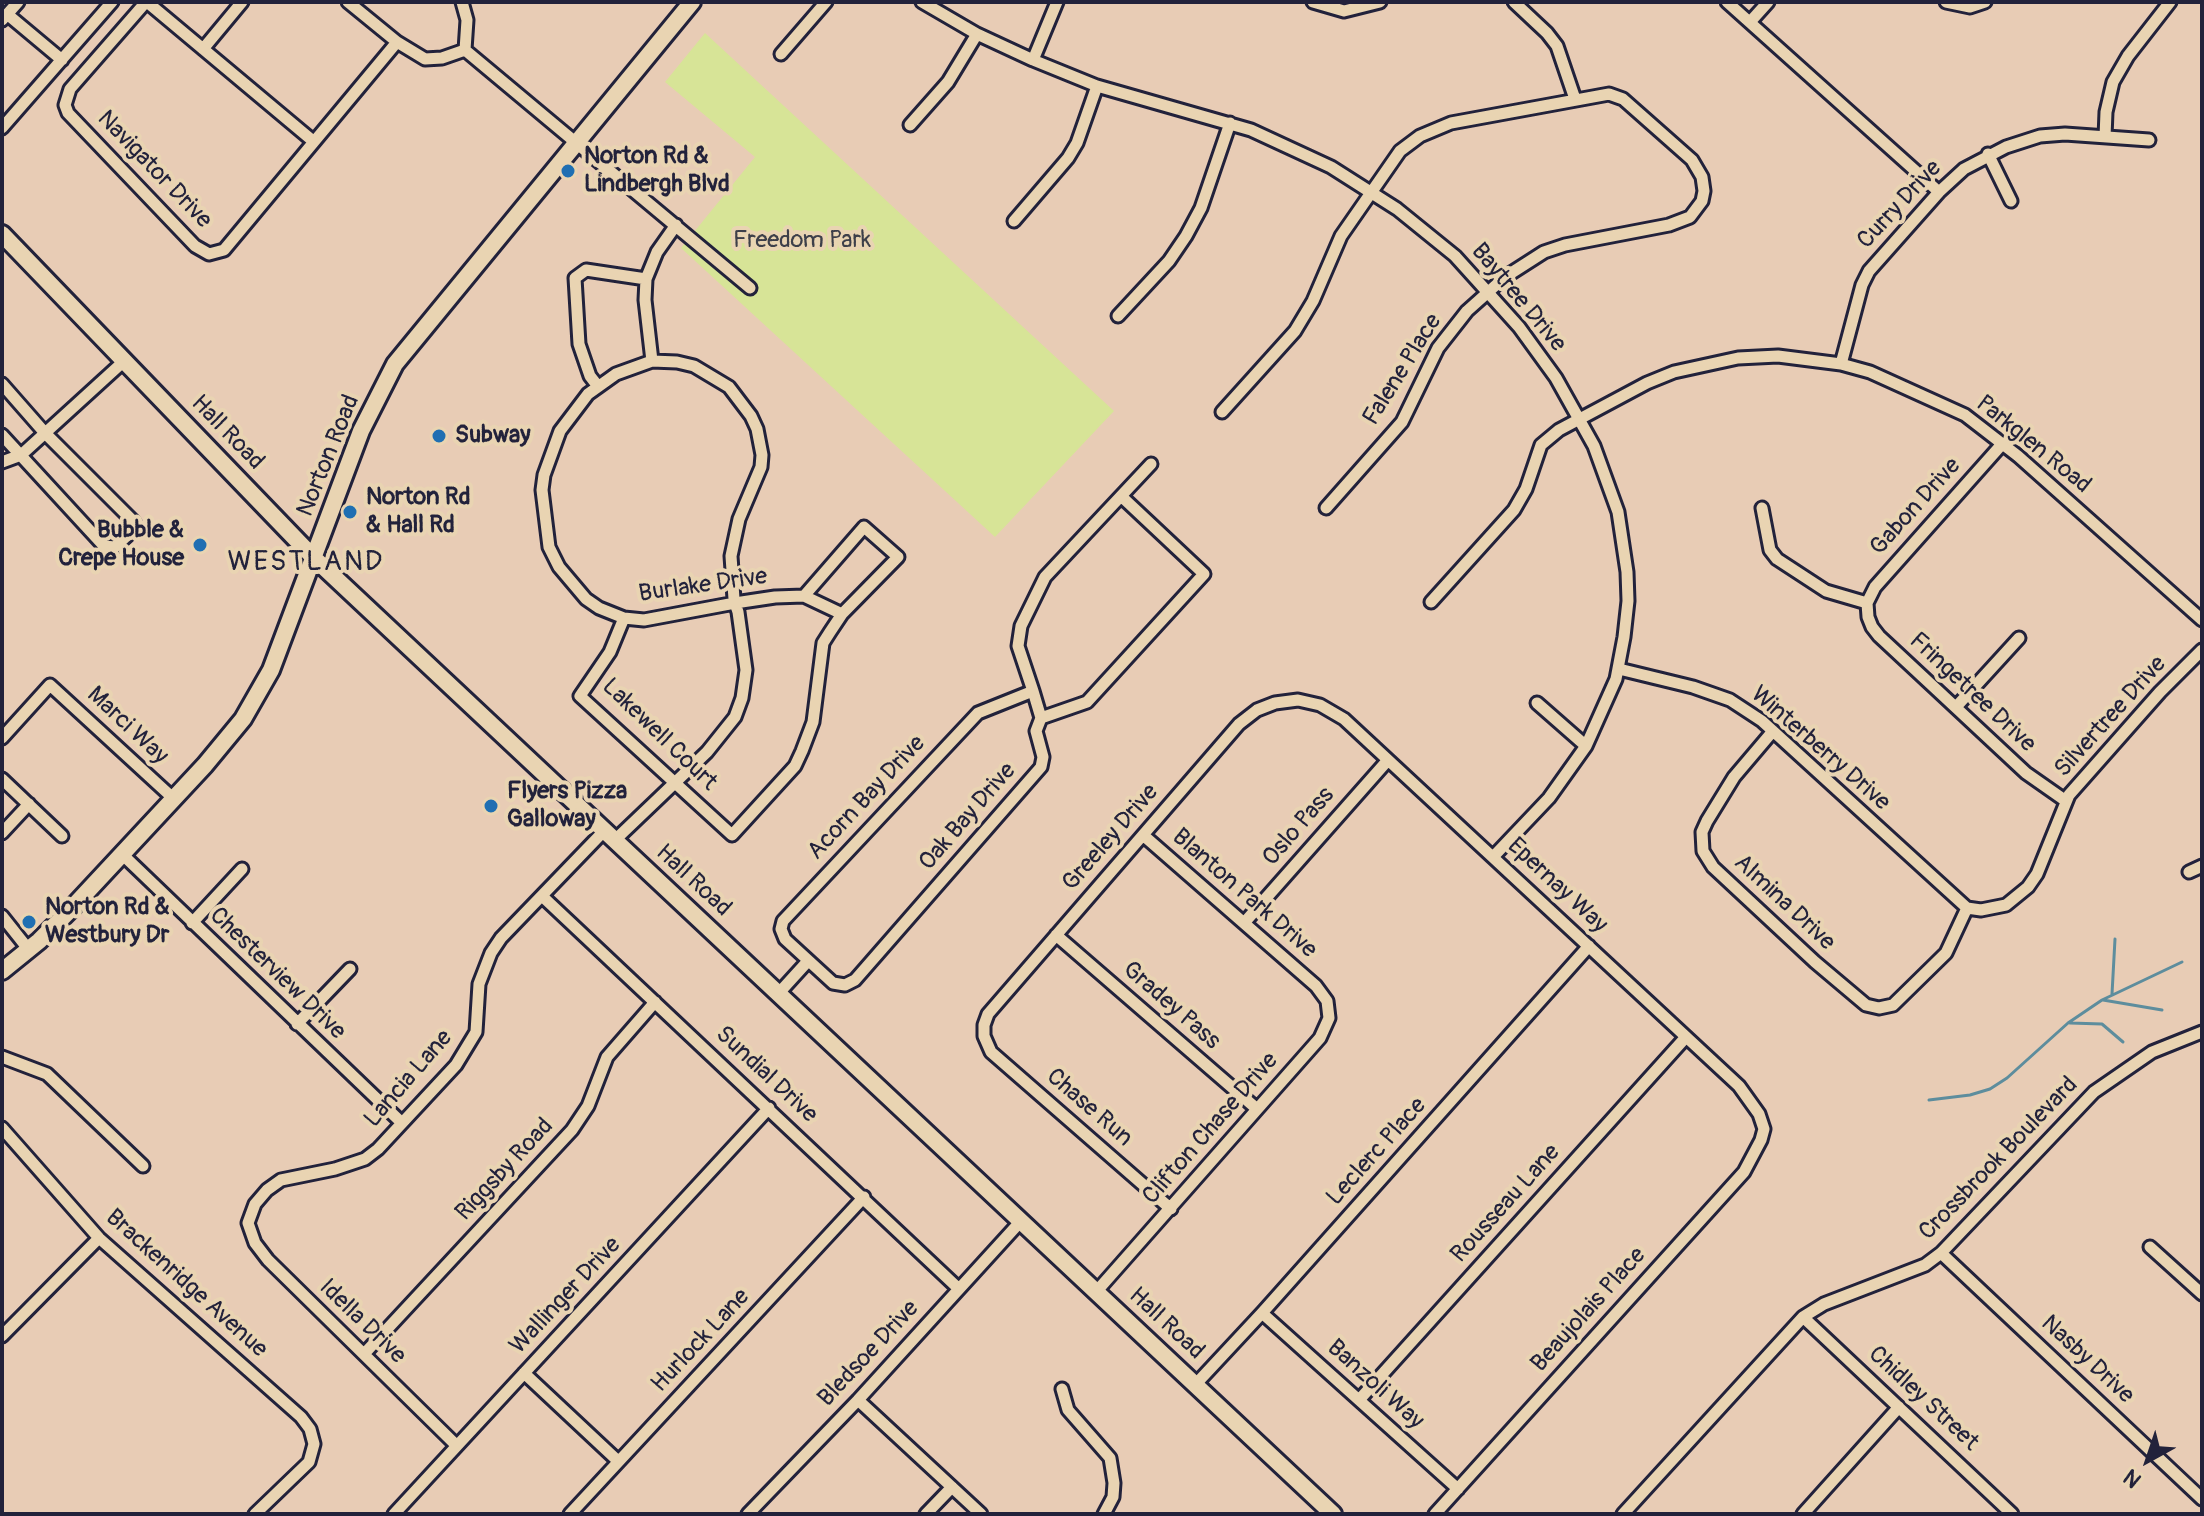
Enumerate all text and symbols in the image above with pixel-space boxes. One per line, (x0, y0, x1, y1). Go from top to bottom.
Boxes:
street label: Navigator Drive (91, 105, 217, 235)
place label: Norton Rd & Lindbergh Blvd (584, 143, 730, 199)
street label: Curry Drive (1852, 155, 1948, 255)
marker: Norton Rd & Lindbergh Blvd (559, 162, 577, 180)
park label: Freedom Park (733, 227, 871, 255)
street label: Baytree Drive (1464, 238, 1572, 358)
street label: Falene Place (1357, 309, 1449, 431)
street label: Hall Road (184, 390, 270, 476)
street label: Parkglen Road (1970, 390, 2096, 500)
street label: Norton Road (292, 391, 366, 521)
place label: Subway (455, 422, 530, 450)
marker: Subway (430, 427, 448, 445)
street label: Gabon Drive (1865, 452, 1967, 562)
place label: Norton Rd & Hall Rd (366, 484, 470, 540)
marker: Norton Rd & Hall Rd (341, 503, 359, 521)
place label: Bubble & Crepe House (58, 517, 184, 573)
marker: Bubble & Crepe House (191, 536, 209, 554)
district label: WESTLAND (228, 546, 384, 580)
street label: Burlake Drive (637, 563, 769, 609)
street label: Fringetree Drive (1903, 627, 2041, 759)
street label: Silvertree Drive (2049, 650, 2173, 784)
street label: Lakewell Court (595, 673, 723, 797)
street label: Marci Way (80, 681, 174, 771)
street label: Winterberry Drive (1744, 681, 1896, 817)
street label: Acorn Bay Drive (802, 730, 932, 866)
street label: Oak Bay Drive (913, 757, 1023, 877)
place label: Flyers Pizza Galloway (507, 778, 627, 834)
street label: Greeley Drive (1057, 779, 1165, 897)
street label: Oslo Pass (1257, 782, 1341, 872)
marker: Flyers Pizza Galloway (482, 797, 500, 815)
street label: Blanton Park Drive (1166, 823, 1322, 965)
street label: Epernay Way (1501, 832, 1613, 940)
street label: Hall Road (649, 839, 737, 923)
street label: Almina Drive (1727, 849, 1841, 957)
place label: Norton Rd & Westbury Dr (45, 894, 170, 950)
street label: Chesterview Drive (203, 902, 351, 1046)
marker: Norton Rd & Westbury Dr (20, 913, 38, 931)
street label: Gradey Pass (1116, 956, 1226, 1056)
street label: Sundial Drive (709, 1020, 823, 1130)
street label: Lancia Lane (359, 1024, 459, 1134)
street label: Clifton Chase Drive (1137, 1047, 1285, 1211)
street label: Chase Run (1040, 1063, 1138, 1153)
street label: Crossbrook Boulevard (1914, 1071, 2084, 1247)
street label: Leclerc Place (1321, 1092, 1433, 1212)
street label: Riggsby Road (450, 1113, 560, 1227)
street label: Rousseau Lane (1445, 1139, 1567, 1269)
street label: Brackenridge Avenue (99, 1204, 273, 1364)
street label: Wallinger Drive (504, 1231, 628, 1361)
street label: Beaujolais Place (1526, 1242, 1652, 1378)
street label: Idella Drive (313, 1274, 411, 1370)
street label: Hall Road (1122, 1282, 1210, 1366)
street label: Hurlock Lane (646, 1283, 756, 1399)
street label: Bledsoe Drive (813, 1295, 925, 1413)
street label: Nasby Drive (2035, 1310, 2139, 1410)
street label: Banzoli Way (1321, 1334, 1429, 1436)
street label: Chidley Street (1862, 1341, 1984, 1457)
north arrow (2108, 1420, 2188, 1500)
text: N (2118, 1463, 2147, 1494)

